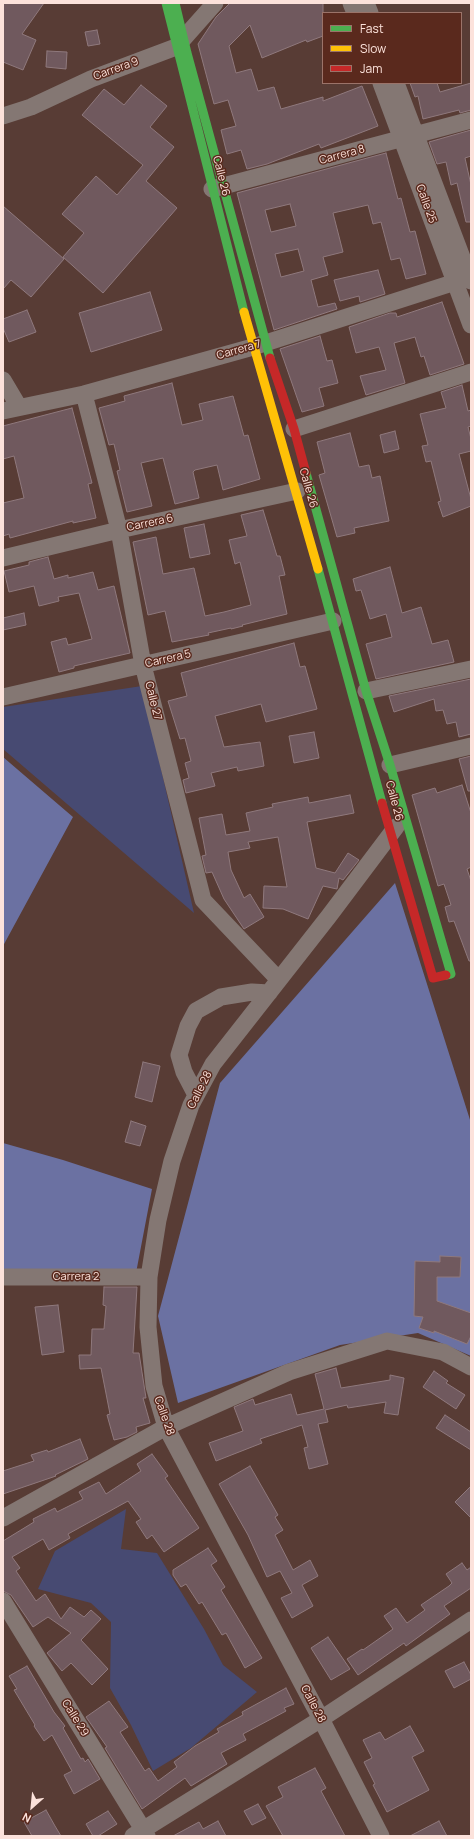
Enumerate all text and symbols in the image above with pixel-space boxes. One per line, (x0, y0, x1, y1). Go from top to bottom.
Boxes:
legend (322, 12, 462, 84)
text: Fast (360, 20, 384, 37)
text: Slow (360, 40, 386, 57)
street label: Carrera 9 (92, 55, 140, 83)
text: Jam (360, 60, 382, 77)
street label: Carrera 8 (318, 143, 366, 167)
street label: Calle 26 (210, 155, 232, 197)
street label: Calle 25 (413, 183, 439, 225)
street label: Carrera 7 (215, 337, 263, 363)
street label: Calle 26 (296, 467, 320, 509)
street label: Carrera 6 (126, 512, 174, 534)
street label: Carrera 5 (144, 647, 192, 671)
street label: Calle 27 (142, 680, 164, 722)
street label: Calle 26 (382, 780, 406, 822)
street label: Calle 28 (185, 1069, 215, 1111)
street label: Carrera 2 (53, 1270, 99, 1284)
street label: Calle 28 (151, 1395, 177, 1437)
street label: Calle 28 (298, 1683, 328, 1725)
street label: Calle 29 (59, 1697, 91, 1739)
north arrow (12, 1787, 52, 1827)
text: N (19, 1810, 33, 1827)

